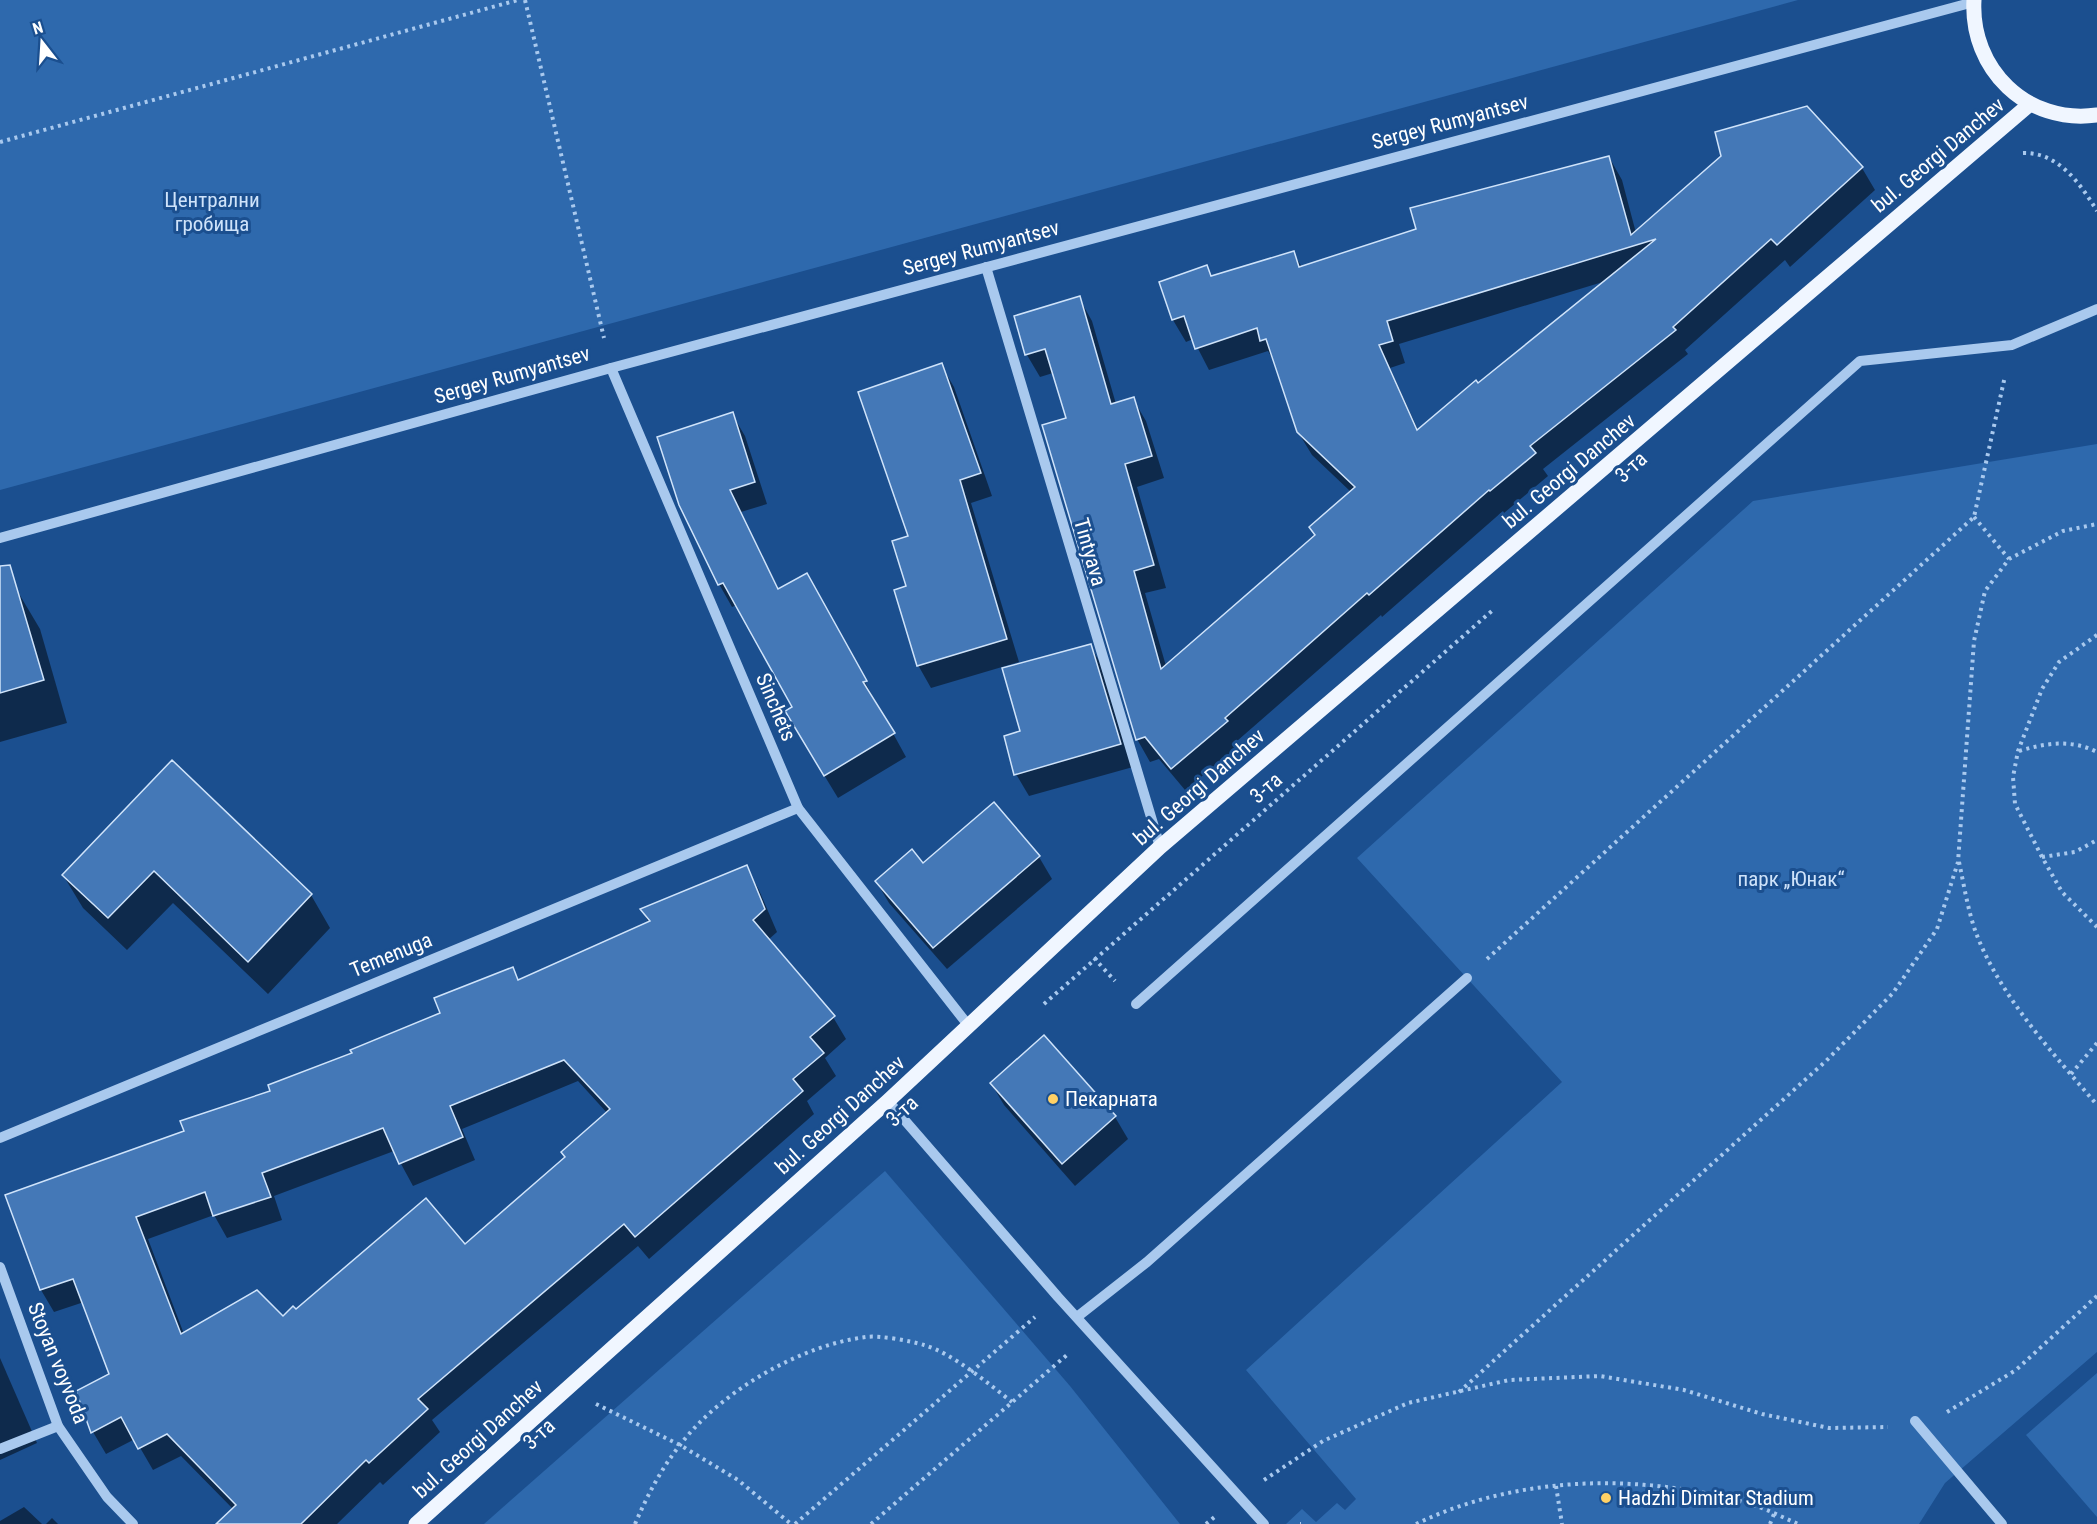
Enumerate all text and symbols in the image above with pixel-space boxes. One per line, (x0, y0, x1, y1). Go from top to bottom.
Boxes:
north arrow (12, 12, 72, 72)
text: N (30, 18, 45, 39)
street label: Sergey Rumyantsev (1369, 90, 1531, 154)
street label: bul. Georgi Danchev (1867, 93, 2009, 217)
park label: Централни гробища (164, 188, 260, 236)
street label: Sergey Rumyantsev (900, 216, 1062, 280)
street label: Sergey Rumyantsev (431, 341, 593, 409)
street label: bul. Georgi Danchev (1498, 409, 1640, 533)
street label: 3-та (1610, 447, 1652, 487)
street label: Tintyava (1069, 515, 1111, 589)
street label: Sinchets (751, 669, 801, 745)
street label: bul. Georgi Danchev (1129, 724, 1269, 850)
street label: 3-та (1245, 768, 1287, 808)
park label: парк „Юнак“ (1738, 867, 1844, 891)
street label: Temenuga (347, 928, 435, 982)
street label: bul. Georgi Danchev (770, 1051, 910, 1179)
place label: Пекарната (1065, 1087, 1158, 1111)
street label: 3-та (881, 1091, 923, 1131)
marker: Пекарната (1046, 1092, 1060, 1106)
street label: Stoyan voyvoda (23, 1299, 93, 1427)
street label: bul. Georgi Danchev (408, 1375, 548, 1503)
street label: 3-та (518, 1414, 560, 1454)
place label: Hadzhi Dimitar Stadium (1618, 1486, 1814, 1510)
marker: Hadzhi Dimitar Stadium (1599, 1491, 1613, 1505)

